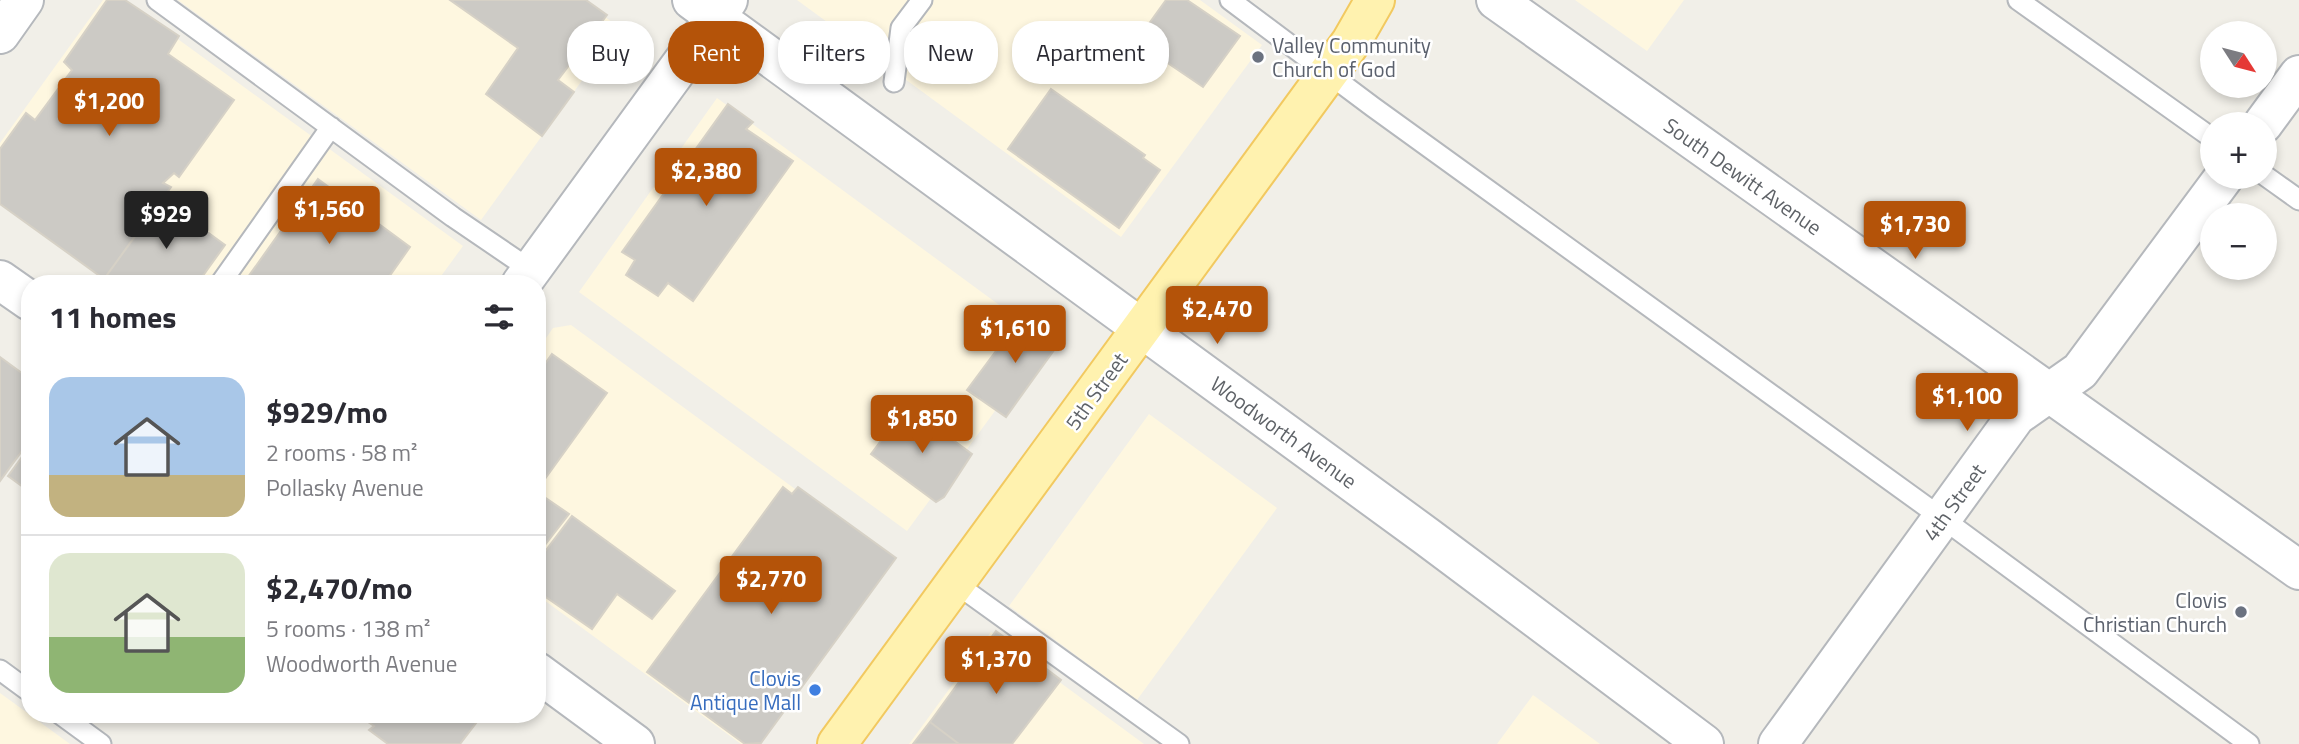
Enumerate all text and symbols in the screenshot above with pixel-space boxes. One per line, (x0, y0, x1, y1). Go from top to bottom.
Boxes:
chip: Buy (567, 21, 654, 84)
chip: Rent (668, 21, 764, 84)
chip: Filters (778, 21, 890, 84)
chip: New (904, 21, 998, 84)
chip: Apartment (1012, 21, 1169, 84)
north arrow (2200, 21, 2277, 98)
map controls (2200, 21, 2277, 280)
place label: Valley Community Church of God (1272, 29, 1431, 85)
marker: Valley Community Church of God (1250, 49, 1266, 65)
pin: $1,200 (52, 78, 166, 138)
text: $1,200 (74, 83, 144, 118)
street label: South Dewitt Avenue (1657, 109, 1829, 243)
button: + (2200, 112, 2277, 189)
pin: $2,380 (649, 148, 763, 208)
text: $2,380 (671, 153, 741, 188)
pin: $1,560 (272, 187, 386, 246)
pin: $929 (125, 191, 207, 251)
text: $1,560 (294, 191, 364, 226)
text: $929 (140, 196, 192, 231)
pin: $1,730 (1858, 202, 1972, 261)
button: − (2200, 203, 2277, 280)
text: $1,730 (1880, 206, 1950, 241)
pin: $2,470 (1160, 286, 1274, 346)
text: $2,470 (1182, 291, 1252, 326)
text: 11 homes (49, 294, 176, 340)
icon: filters (480, 298, 518, 336)
pin: $1,610 (958, 306, 1072, 365)
text: $1,610 (980, 310, 1050, 345)
street label: 5th Street (1057, 345, 1136, 436)
street label: Woodworth Avenue (1204, 368, 1364, 496)
pin: $1,100 (1910, 374, 2024, 433)
text: $1,100 (1932, 378, 2002, 413)
text: $929/mo (266, 389, 388, 435)
pin: $1,850 (865, 396, 979, 455)
text: $1,850 (887, 400, 957, 435)
icon: home (105, 405, 189, 489)
text: 2 rooms · 58 m² (266, 435, 417, 470)
street label: 4th Street (1915, 456, 1994, 547)
text: Pollasky Avenue (266, 470, 424, 505)
pin: $2,770 (714, 556, 828, 616)
text: $2,770 (736, 561, 806, 596)
text: $2,470/mo (266, 565, 412, 611)
icon: home (105, 581, 189, 665)
place label: Clovis Christian Church (2083, 584, 2227, 640)
marker: Clovis Christian Church (2233, 604, 2249, 620)
text: 5 rooms · 138 m² (266, 611, 430, 646)
pin: $1,370 (939, 636, 1053, 696)
text: $1,370 (961, 641, 1031, 676)
text: Woodworth Avenue (266, 646, 457, 681)
place label: Clovis Antique Mall (690, 662, 801, 718)
marker: Clovis Antique Mall (807, 682, 823, 698)

